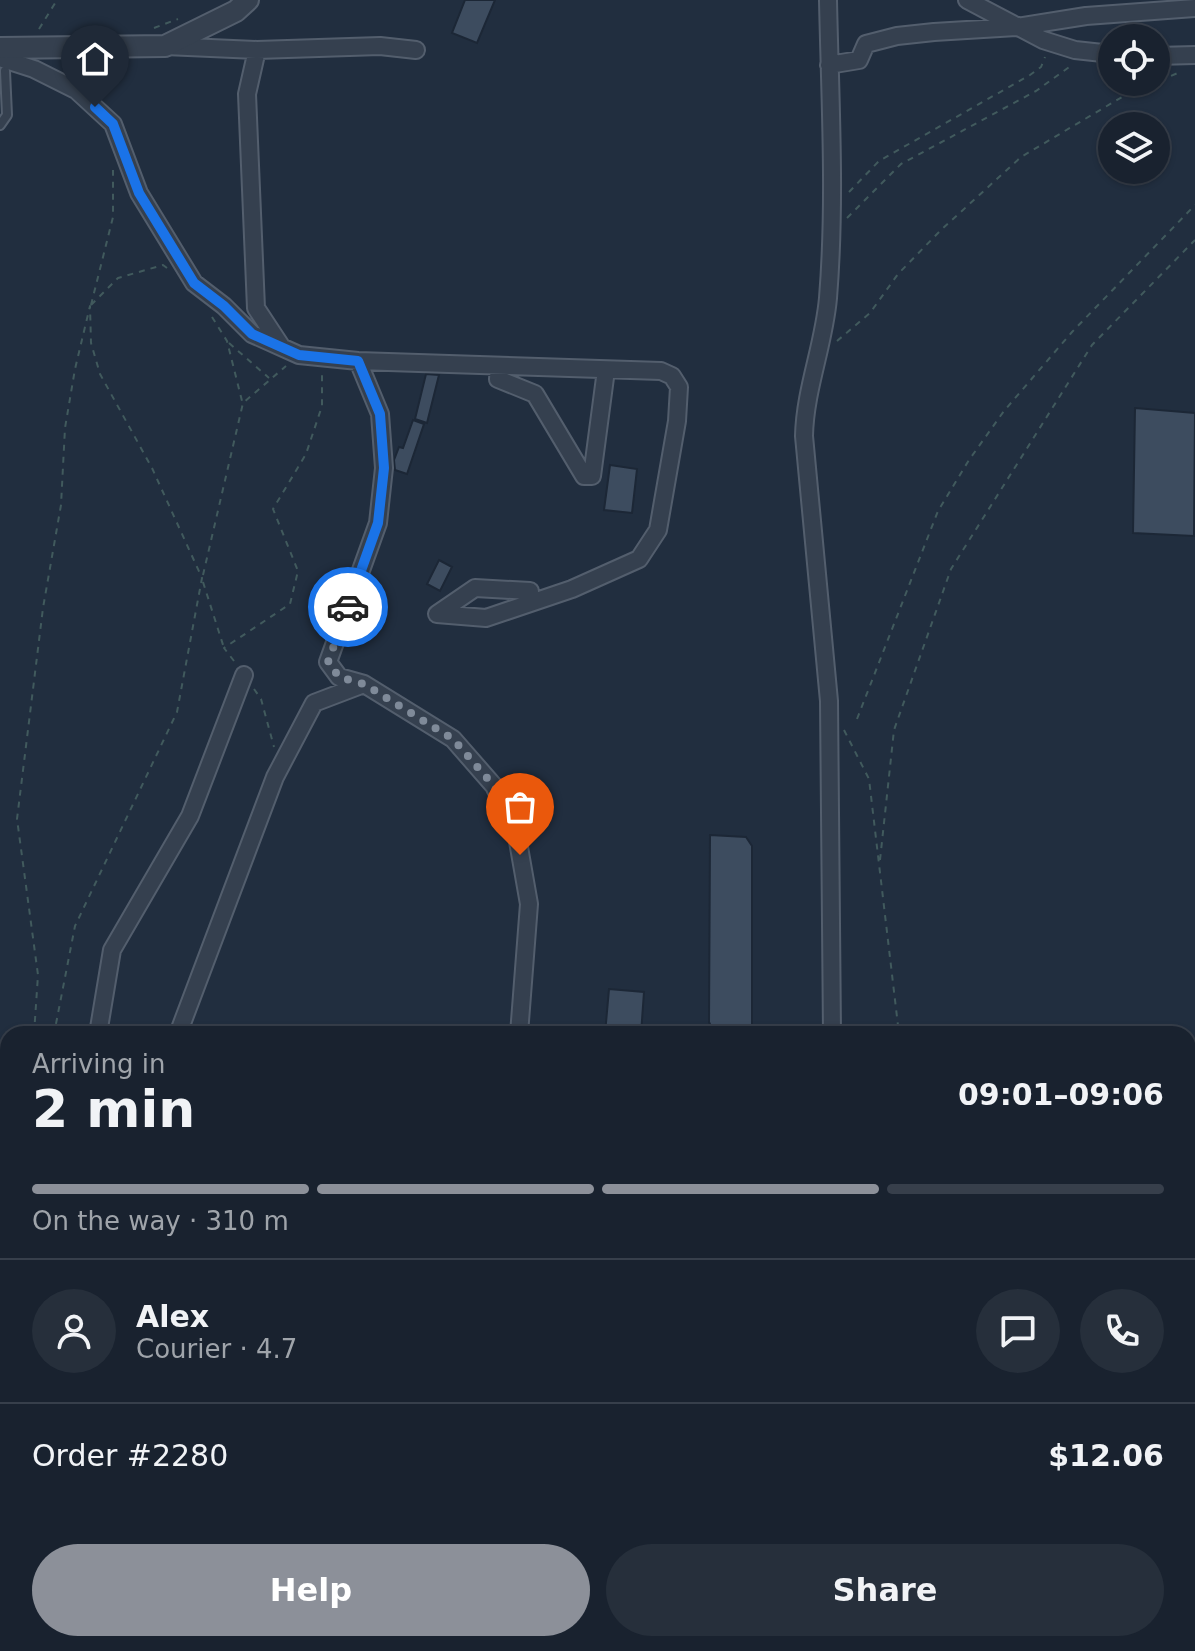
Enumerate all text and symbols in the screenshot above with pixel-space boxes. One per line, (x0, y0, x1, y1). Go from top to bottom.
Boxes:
map controls (1098, 24, 1170, 184)
button: locate (1098, 24, 1170, 96)
pin (61, 25, 129, 107)
icon: home (73, 37, 117, 81)
button: layers (1098, 112, 1170, 184)
courier (308, 567, 388, 647)
icon: car (326, 585, 370, 629)
pin (486, 773, 554, 855)
icon: bag (498, 785, 542, 829)
text: Arriving in (32, 1049, 166, 1079)
text: 09:01–09:06 (958, 1077, 1164, 1112)
text: 2 min (32, 1079, 195, 1139)
text: On the way · 310 m (32, 1206, 289, 1236)
button: person (32, 1289, 116, 1373)
button: chat (976, 1289, 1060, 1373)
button: phone (1080, 1289, 1164, 1373)
text: Alex (136, 1299, 209, 1334)
text: Courier · 4.7 (136, 1334, 297, 1364)
text: Order #2280 (32, 1438, 228, 1473)
text: $12.06 (1048, 1438, 1164, 1473)
button: Help (32, 1544, 590, 1636)
button: Share (606, 1544, 1164, 1636)

